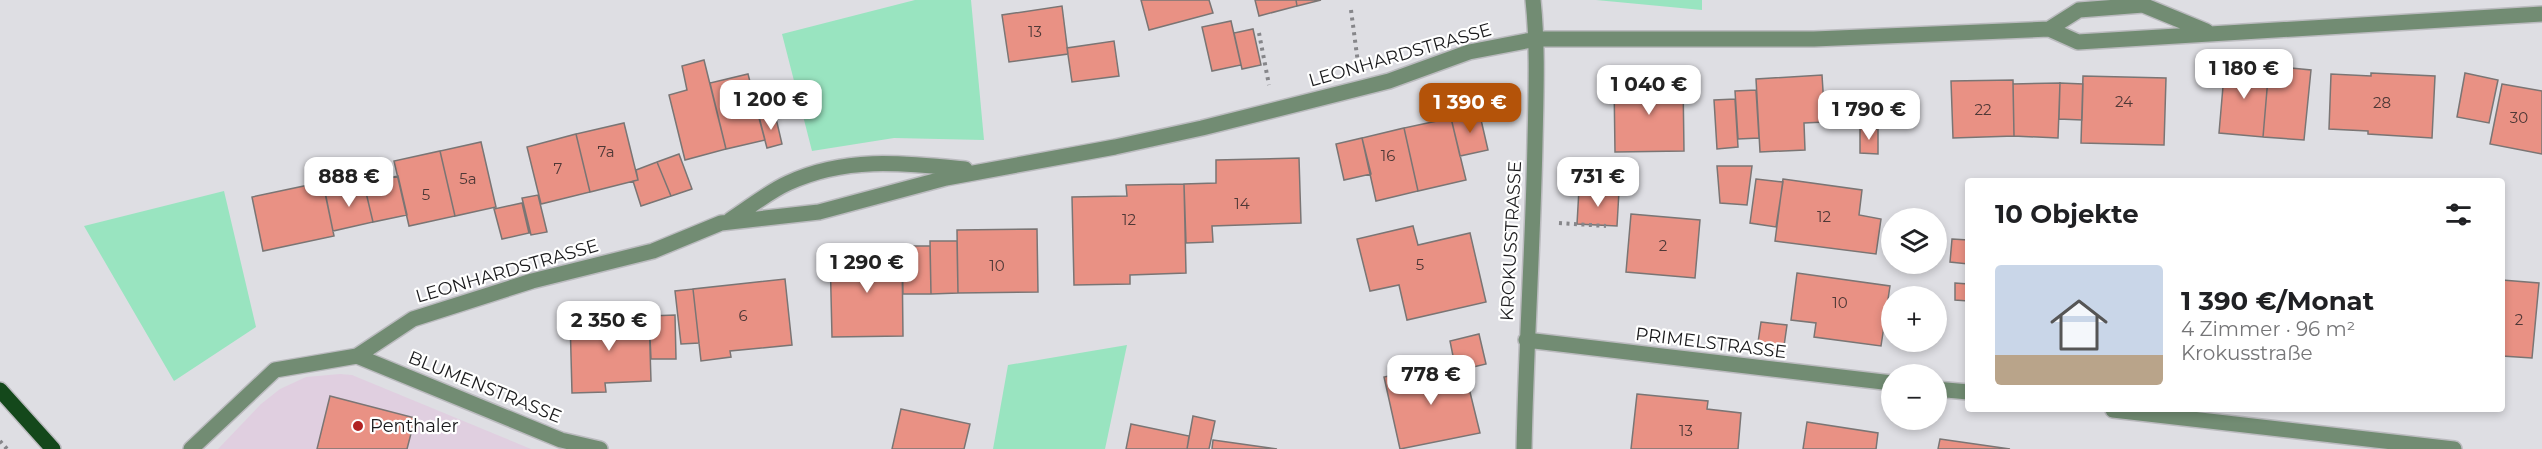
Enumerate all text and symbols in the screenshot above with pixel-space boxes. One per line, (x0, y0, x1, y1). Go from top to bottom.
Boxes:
street label: LEONHARDSTRASSE (1306, 18, 1494, 92)
house number: 13 (1028, 22, 1042, 41)
pin: 1 180 € (2189, 49, 2299, 100)
text: 1 180 € (2209, 56, 2279, 80)
pin: 1 040 € (1594, 65, 1704, 116)
text: 1 040 € (1611, 72, 1687, 96)
pin: 1 200 € (716, 80, 826, 131)
pin: 1 390 € (1415, 83, 1525, 134)
text: 1 200 € (734, 87, 808, 111)
text: 1 390 € (1433, 90, 1507, 114)
pin: 1 790 € (1814, 90, 1924, 141)
house number: 24 (2115, 92, 2133, 111)
house number: 28 (2373, 93, 2391, 112)
text: 1 790 € (1832, 97, 1906, 121)
house number: 22 (1974, 100, 1992, 119)
house number: 30 (2510, 108, 2528, 127)
house number: 7a (597, 142, 615, 161)
house number: 16 (1381, 146, 1395, 165)
pin: 888 € (307, 157, 391, 208)
pin: 731 € (1556, 157, 1640, 208)
house number: 7 (554, 159, 563, 178)
street label: KROKUSSTRASSE (1496, 160, 1526, 322)
text: 888 € (318, 164, 380, 188)
text: 731 € (1571, 164, 1625, 188)
house number: 5a (459, 169, 477, 188)
house number: 5 (422, 185, 430, 204)
house number: 14 (1234, 194, 1250, 213)
text: 10 Objekte (1995, 198, 2139, 230)
icon: filters (2442, 198, 2475, 231)
house number: 12 (1817, 207, 1831, 226)
map controls (1881, 208, 1947, 430)
button: layers (1881, 208, 1947, 274)
house number: 12 (1122, 210, 1136, 229)
street label: LEONHARDSTRASSE (413, 234, 601, 308)
house number: 2 (1659, 236, 1667, 255)
pin: 1 290 € (812, 243, 922, 294)
text: 1 290 € (830, 250, 904, 274)
house number: 5 (1416, 255, 1424, 274)
house number: 10 (989, 256, 1005, 275)
text: 1 390 €/Monat (2181, 285, 2374, 317)
button: + (1881, 286, 1947, 352)
icon: home (2043, 289, 2115, 361)
house number: 10 (1832, 293, 1848, 312)
pin: 2 350 € (554, 301, 664, 352)
house number: 6 (738, 306, 748, 325)
text: 2 350 € (571, 308, 647, 332)
house number: 2 (2515, 310, 2523, 329)
text: 4 Zimmer · 96 m² (2181, 317, 2355, 341)
street label: PRIMELSTRASSE (1634, 323, 1788, 363)
text: Krokusstraße (2181, 341, 2313, 365)
street label: BLUMENSTRASSE (405, 346, 565, 428)
pin: 778 € (1389, 355, 1473, 406)
text: 778 € (1401, 362, 1461, 386)
button: − (1881, 364, 1947, 430)
place label: Penthaler (370, 415, 459, 437)
marker: Penthaler (351, 419, 365, 433)
house number: 13 (1679, 421, 1693, 440)

